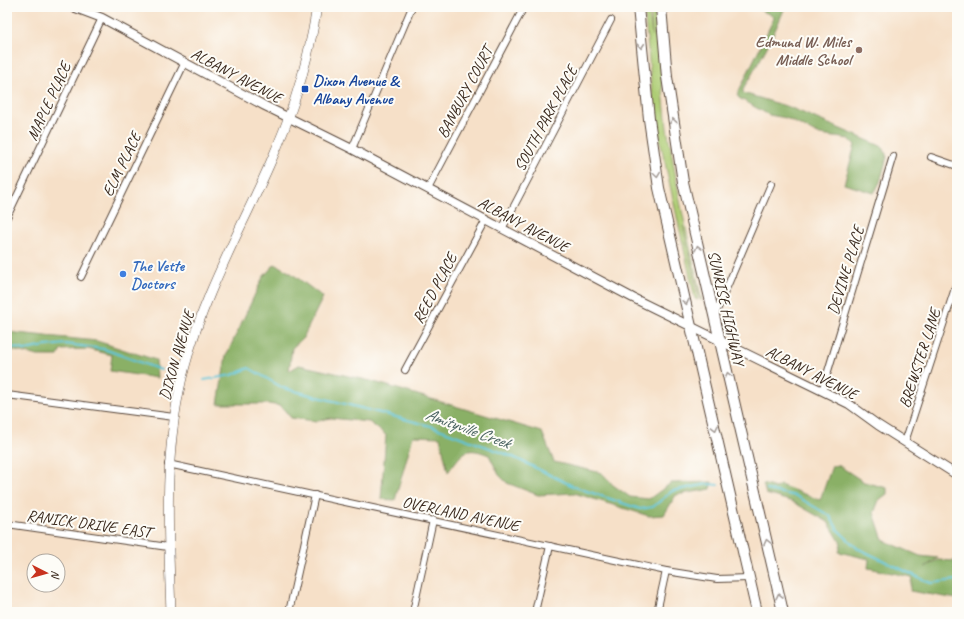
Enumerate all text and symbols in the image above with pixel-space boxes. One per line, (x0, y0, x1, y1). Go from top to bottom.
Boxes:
place label: Edmund W. Miles Middle School (755, 32, 854, 70)
street label: BANBURY COURT (432, 40, 499, 142)
one-way arrow (636, 43, 645, 49)
street label: ALBANY AVENUE (188, 44, 287, 109)
marker: Edmund W. Miles Middle School (854, 45, 864, 55)
street label: MAPLE PLACE (22, 57, 77, 144)
street label: SOUTH PARK PLACE (510, 60, 583, 175)
place label: Dixon Avenue & Albany Avenue (313, 71, 400, 109)
marker: Dixon Avenue & Albany Avenue (300, 84, 310, 94)
one-way arrow (669, 118, 678, 124)
street label: ELM PLACE (98, 127, 147, 200)
one-way arrow (652, 172, 661, 178)
street label: ALBANY AVENUE (475, 193, 574, 258)
street label: DEVINE PLACE (823, 222, 870, 317)
one-way arrow (694, 245, 703, 252)
street label: REED PLACE (408, 248, 463, 327)
street label: SUNRISE HIGHWAY (703, 249, 749, 370)
place label: The Vette Doctors (131, 256, 186, 294)
marker: The Vette Doctors (118, 269, 128, 279)
one-way arrow (681, 298, 689, 305)
street label: BREWSTER LANE (895, 304, 946, 410)
street label: DIXON AVENUE (155, 306, 200, 402)
street label: ALBANY AVENUE (763, 341, 863, 405)
one-way arrow (725, 372, 733, 378)
water label: Amityville Creek (423, 404, 516, 454)
one-way arrow (710, 425, 718, 432)
street label: OVERLAND AVENUE (401, 492, 523, 537)
street label: RANICK DRIVE EAST (25, 505, 157, 543)
one-way arrow (763, 539, 771, 546)
north arrow (26, 553, 66, 593)
text: N (48, 570, 63, 580)
one-way arrow (775, 593, 784, 600)

